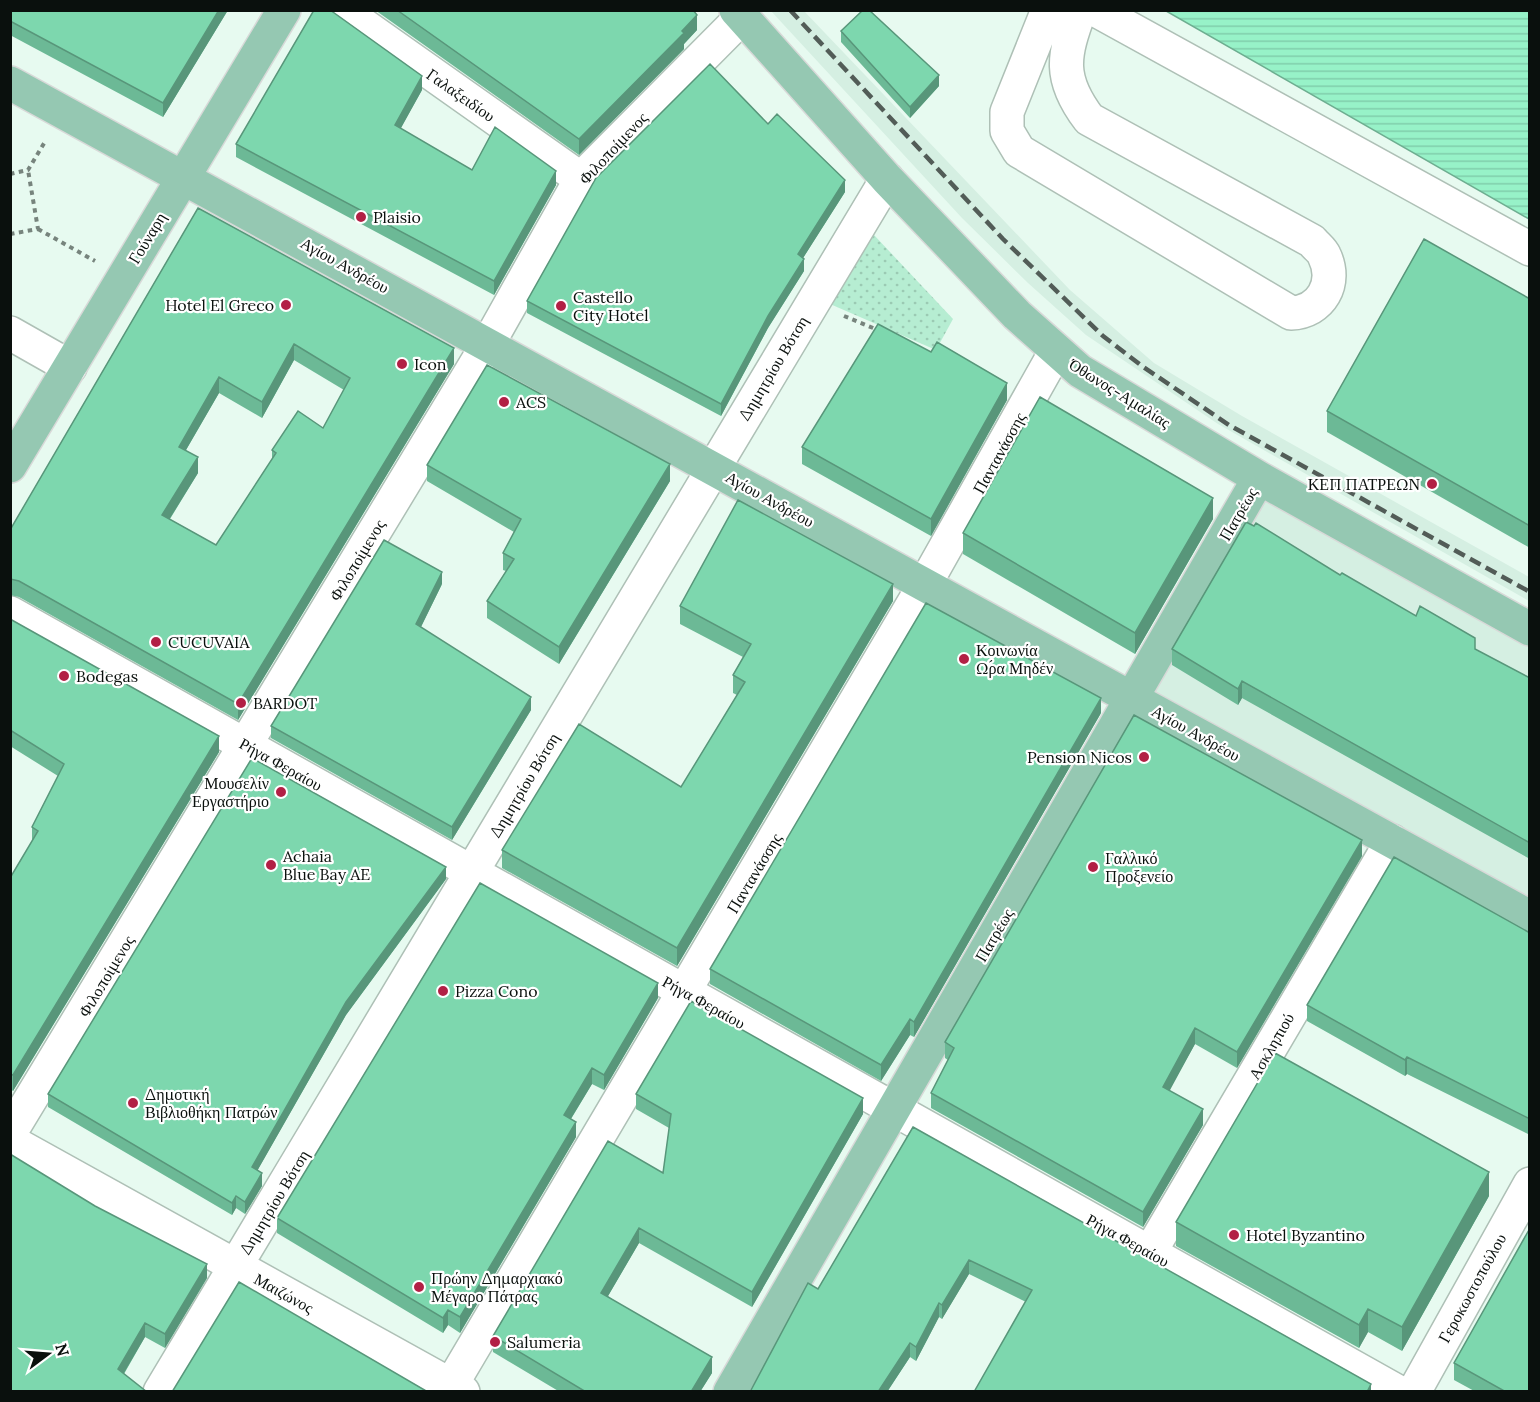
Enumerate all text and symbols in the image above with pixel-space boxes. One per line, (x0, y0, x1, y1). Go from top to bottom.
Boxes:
street label: Γαλαξειδίου (423, 64, 499, 126)
street label: Φιλοποίμενος (575, 107, 652, 188)
place label: Plaisio (373, 207, 421, 227)
street label: Γούναρη (124, 209, 170, 267)
marker: Plaisio (354, 210, 368, 224)
street label: Αγίου Ανδρέου (297, 233, 393, 297)
place label: Castello City Hotel (573, 287, 649, 325)
place label: Hotel El Greco (165, 295, 274, 315)
marker: Hotel El Greco (279, 298, 293, 312)
marker: Castello City Hotel (554, 299, 568, 313)
street label: Δημητρίου Βότση (734, 312, 812, 424)
street label: Όθωνος-Αμαλίας (1065, 353, 1175, 432)
place label: Icon (414, 354, 447, 374)
marker: Icon (395, 357, 409, 371)
place label: ACS (515, 392, 546, 412)
marker: ACS (497, 395, 511, 409)
street label: Παντανάσσης (968, 408, 1030, 497)
street label: Αγίου Ανδρέου (722, 467, 818, 531)
place label: ΚΕΠ ΠΑΤΡΕΩΝ (1308, 474, 1420, 494)
marker: ΚΕΠ ΠΑΤΡΕΩΝ (1425, 477, 1439, 491)
street label: Πατρέως (1215, 483, 1262, 544)
street label: Φιλοποίμενος (325, 515, 389, 604)
place label: CUCUVAIA (168, 632, 250, 652)
marker: CUCUVAIA (149, 635, 163, 649)
place label: Κοινωνία Ώρα Μηδέν (976, 640, 1053, 678)
marker: Κοινωνία Ώρα Μηδέν (957, 652, 971, 666)
place label: Bodegas (76, 666, 138, 686)
marker: Bodegas (57, 669, 71, 683)
place label: BARDOT (253, 693, 317, 713)
marker: BARDOT (234, 696, 248, 710)
street label: Αγίου Ανδρέου (1148, 701, 1244, 765)
street label: Δημητρίου Βότση (485, 729, 563, 841)
street label: Ρήγα Φεραίου (236, 733, 326, 795)
place label: Pension Nicos (1027, 747, 1132, 767)
marker: Pension Nicos (1137, 750, 1151, 764)
place label: Μουσελίν Εργαστήριο (192, 773, 269, 811)
marker: Μουσελίν Εργαστήριο (274, 785, 288, 799)
street label: Παντανάσσης (722, 829, 786, 917)
place label: Achaia Blue Bay AE (282, 846, 370, 884)
place label: Γαλλικό Προξενείο (1105, 848, 1173, 886)
marker: Achaia Blue Bay AE (264, 858, 278, 872)
marker: Γαλλικό Προξενείο (1086, 860, 1100, 874)
street label: Πατρέως (971, 904, 1018, 965)
street label: Φιλοποίμενος (74, 931, 138, 1020)
street label: Ρήγα Φεραίου (659, 971, 749, 1033)
place label: Pizza Cono (455, 981, 538, 1001)
marker: Pizza Cono (436, 984, 450, 998)
street label: Ασκληπιού (1244, 1009, 1298, 1083)
place label: Δημοτική Βιβλιοθήκη Πατρών (145, 1084, 277, 1122)
marker: Δημοτική Βιβλιοθήκη Πατρών (126, 1096, 140, 1110)
street label: Δημητρίου Βότση (235, 1146, 313, 1258)
street label: Ρήγα Φεραίου (1083, 1209, 1173, 1271)
place label: Hotel Byzantino (1246, 1225, 1365, 1245)
marker: Hotel Byzantino (1227, 1228, 1241, 1242)
street label: Γεροκωστοπούλου (1434, 1230, 1510, 1346)
street label: Μαιζώνος (251, 1268, 318, 1318)
place label: Πρώην Δημαρχιακό Μέγαρο Πάτρας (431, 1268, 563, 1306)
marker: Πρώην Δημαρχιακό Μέγαρο Πάτρας (412, 1280, 426, 1294)
north arrow (18, 1324, 78, 1384)
place label: Salumeria (507, 1332, 581, 1352)
marker: Salumeria (488, 1335, 502, 1349)
text: N (51, 1341, 74, 1359)

